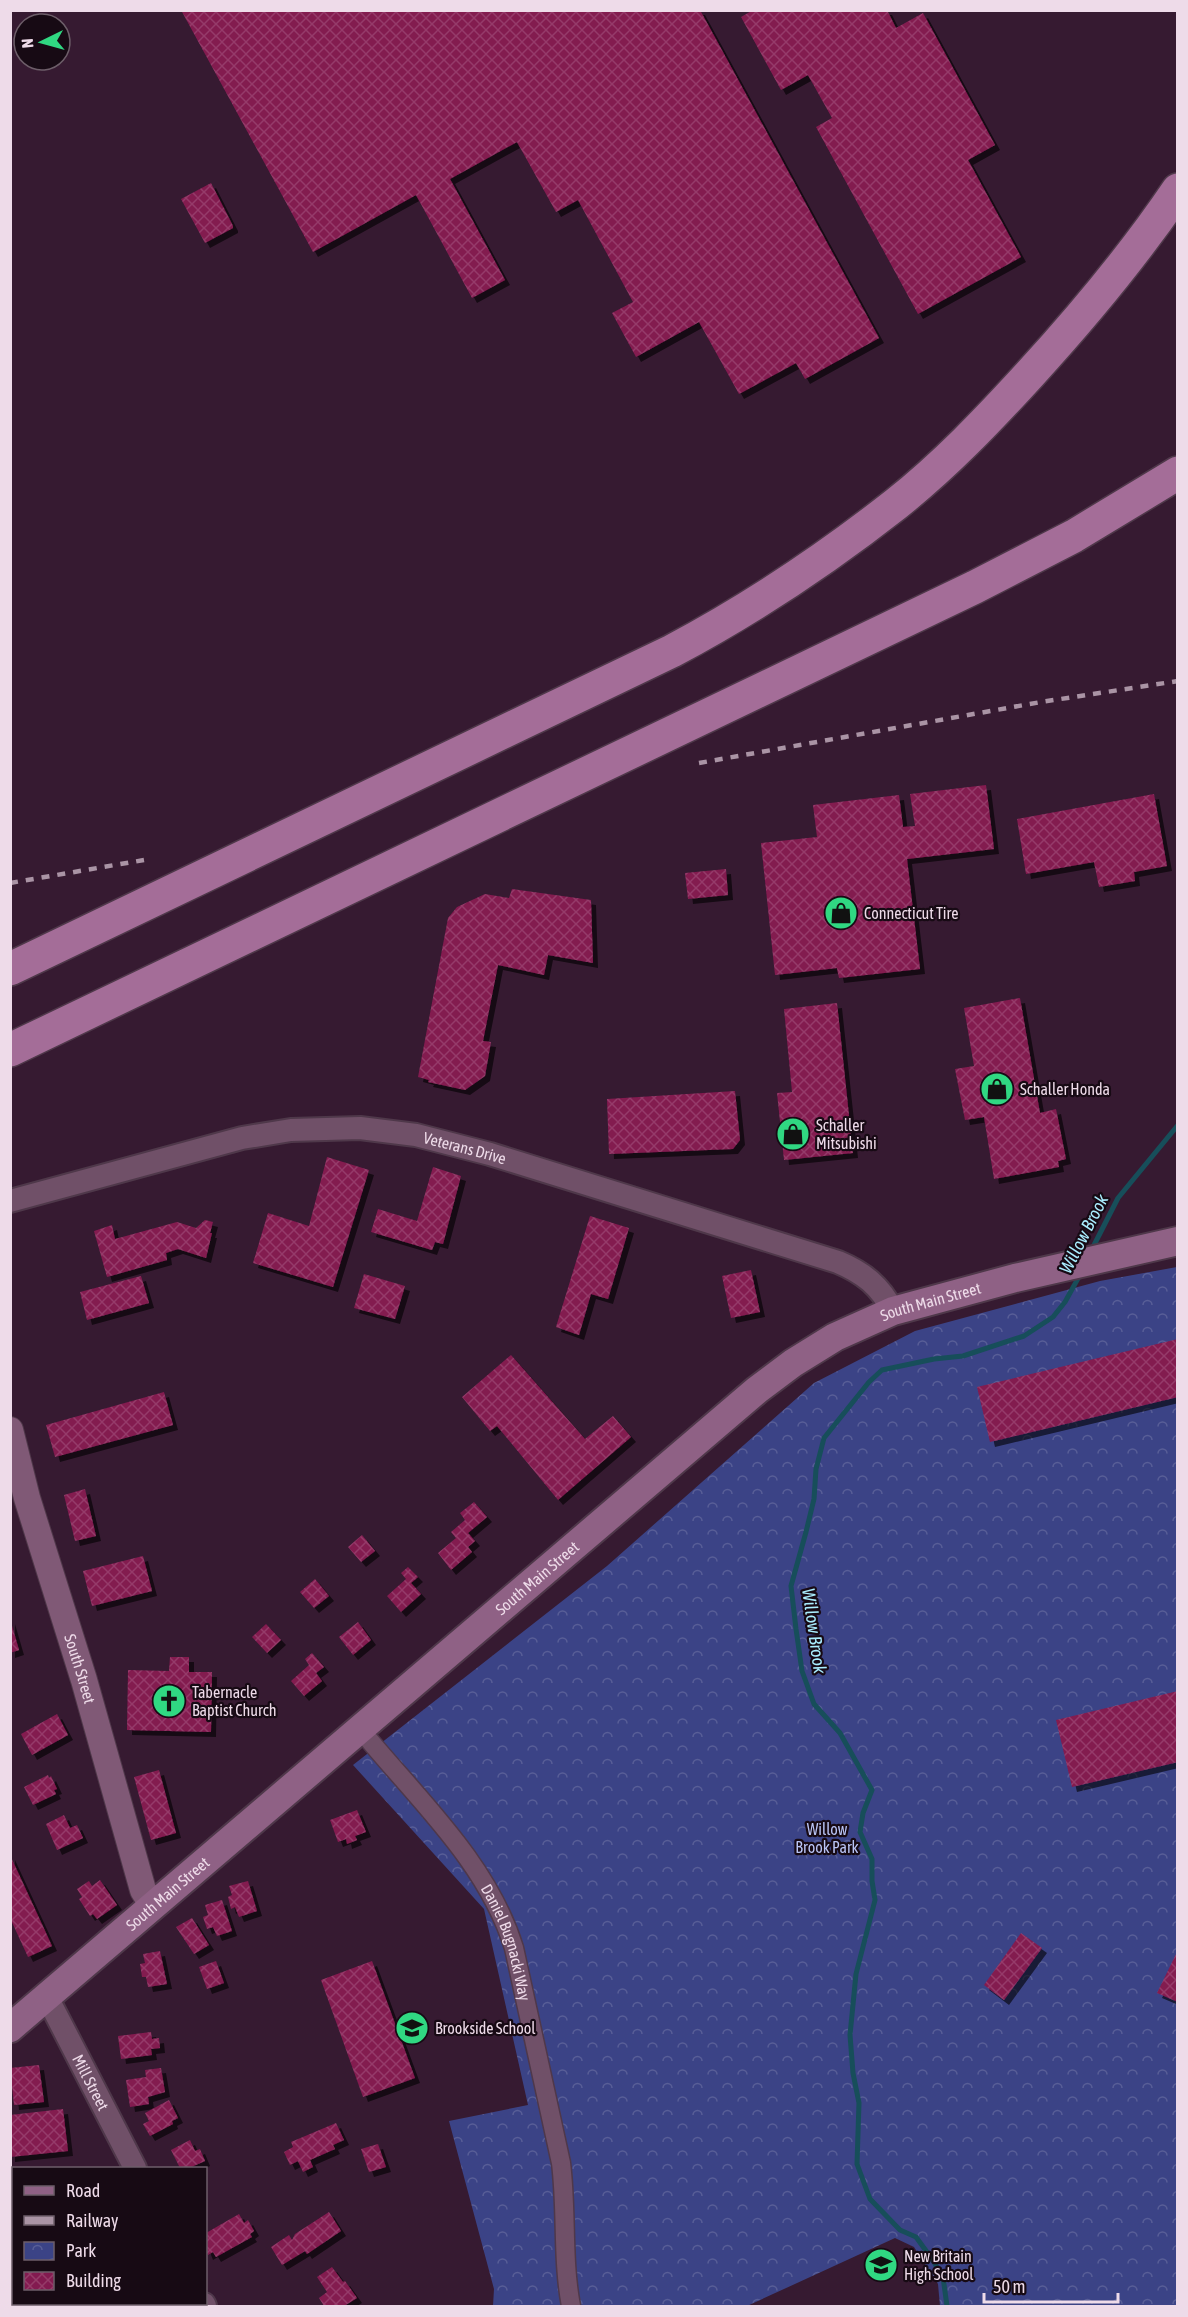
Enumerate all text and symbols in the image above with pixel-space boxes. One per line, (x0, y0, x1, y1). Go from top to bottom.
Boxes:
north arrow (12, 12, 72, 72)
text: N (18, 38, 36, 49)
shop icon: Connecticut Tire (823, 895, 859, 931)
place label: Connecticut Tire (864, 904, 958, 922)
shop icon: Schaller Honda (979, 1071, 1015, 1107)
place label: Schaller Honda (1020, 1080, 1110, 1098)
shop icon: Schaller Mitsubishi (775, 1116, 811, 1152)
place label: Schaller Mitsubishi (816, 1116, 877, 1152)
street label: Veterans Drive (422, 1128, 508, 1168)
water label: Willow Brook (1055, 1190, 1113, 1277)
street label: South Main Street (877, 1279, 983, 1325)
street label: South Main Street (492, 1537, 582, 1618)
water label: Willow Brook (798, 1587, 831, 1676)
street label: South Street (61, 1632, 99, 1706)
church icon: Tabernacle Baptist Church (151, 1683, 187, 1719)
place label: Tabernacle Baptist Church (192, 1683, 276, 1720)
park label: Willow Brook Park (795, 1820, 859, 1856)
street label: South Main Street (122, 1853, 213, 1934)
street label: Daniel Bugnacki Way (478, 1881, 534, 2003)
school or university icon: Brookside School (394, 2010, 430, 2046)
place label: Brookside School (435, 2019, 536, 2037)
street label: Mill Street (69, 2051, 113, 2114)
legend (12, 2167, 207, 2305)
text: Road (66, 2180, 100, 2201)
text: Railway (66, 2210, 118, 2231)
text: Park (66, 2240, 96, 2261)
school or university icon: New Britain High School (863, 2247, 899, 2283)
place label: New Britain High School (904, 2247, 974, 2284)
scale bar (984, 2266, 1118, 2304)
text: Building (66, 2270, 121, 2291)
text: 50 m (993, 2276, 1025, 2297)

